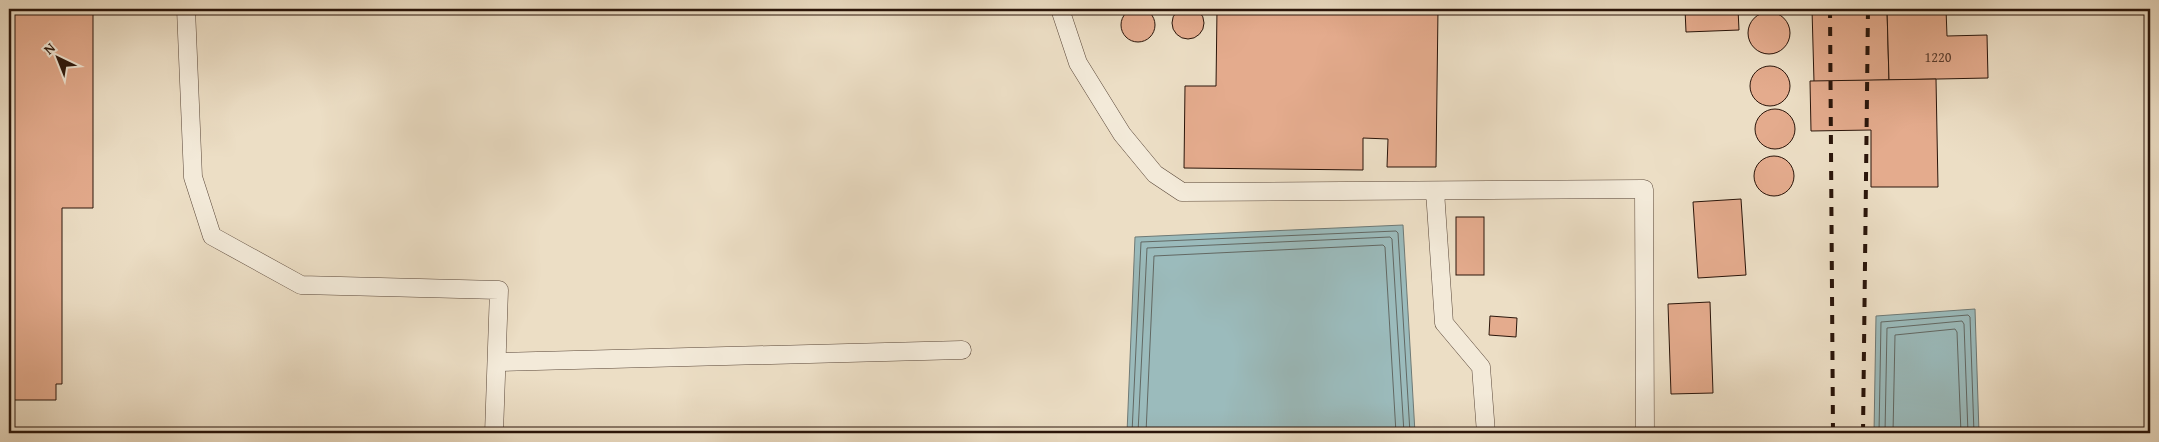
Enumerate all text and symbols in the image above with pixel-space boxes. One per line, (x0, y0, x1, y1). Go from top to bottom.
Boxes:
north arrow (32, 32, 82, 82)
text: N (39, 38, 60, 59)
house number: 1220 (1925, 47, 1952, 67)

